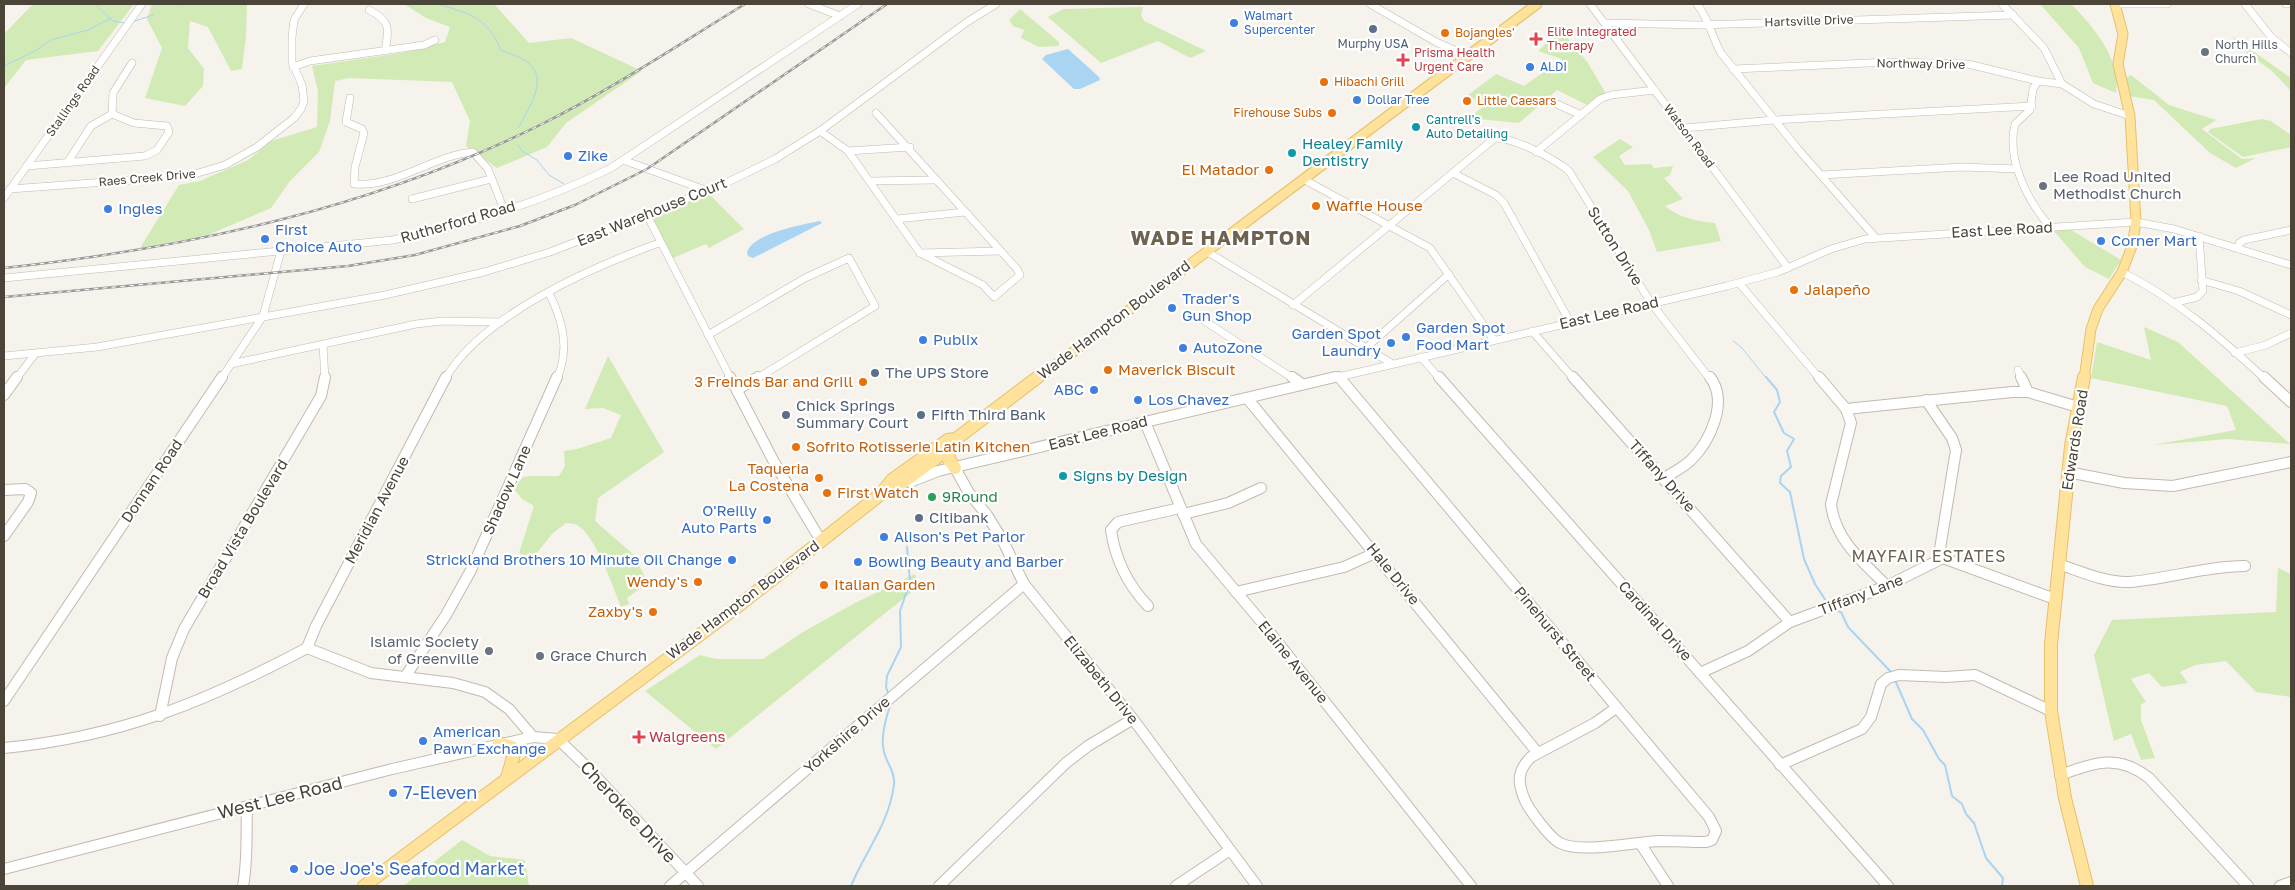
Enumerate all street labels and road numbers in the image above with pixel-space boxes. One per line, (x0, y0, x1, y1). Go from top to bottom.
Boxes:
street label: Hartsville Drive (1764, 11, 1854, 30)
street label: Northway Drive (1876, 55, 1966, 72)
street label: Stallings Road (43, 62, 103, 139)
street label: Watson Road (1661, 101, 1718, 170)
street label: Raes Creek Drive (98, 166, 196, 189)
street label: East Warehouse Court (574, 173, 729, 249)
street label: Rutherford Road (398, 196, 517, 246)
street label: Sutton Drive (1584, 203, 1647, 289)
street label: East Lee Road (1951, 217, 2053, 241)
street label: Wade Hampton Boulevard (1033, 256, 1193, 383)
street label: East Lee Road (1557, 292, 1660, 332)
street label: Edwards Road (2057, 388, 2091, 492)
street label: East Lee Road (1046, 411, 1149, 453)
street label: Donnan Road (117, 436, 186, 525)
street label: Tiffany Drive (1626, 436, 1700, 515)
street label: Shadow Lane (478, 442, 534, 537)
street label: Meridian Avenue (340, 452, 412, 566)
street label: Broad Vista Boulevard (193, 456, 291, 601)
street label: Wade Hampton Boulevard (662, 536, 822, 663)
street label: Hale Drive (1363, 539, 1424, 608)
street label: Tiffany Lane (1816, 570, 1906, 618)
street label: Cardinal Drive (1615, 577, 1696, 664)
street label: Pinehurst Street (1511, 582, 1601, 684)
street label: Elaine Avenue (1255, 616, 1333, 707)
street label: Elizabeth Drive (1061, 632, 1143, 727)
street label: Yorkshire Drive (800, 692, 893, 777)
street label: Cherokee Drive (576, 756, 682, 867)
street label: West Lee Road (215, 771, 344, 823)

